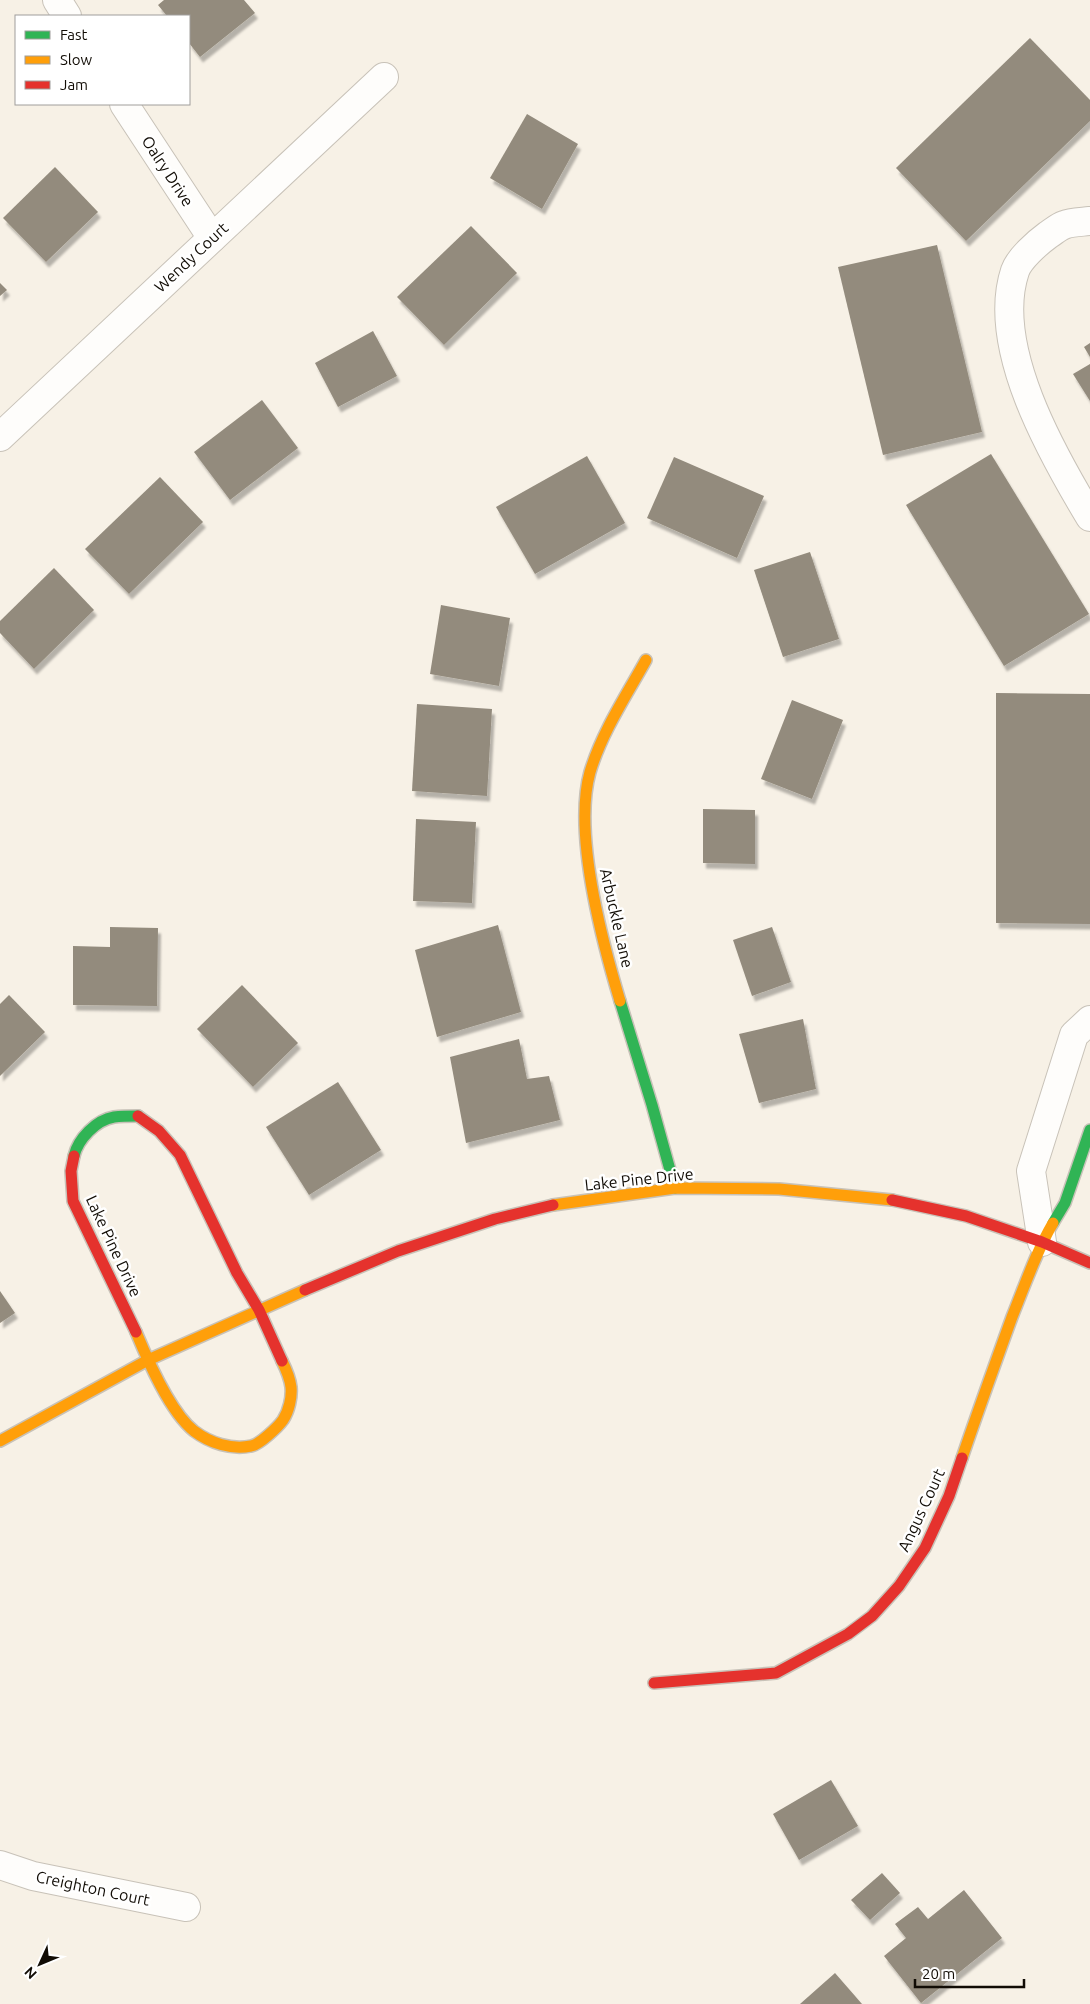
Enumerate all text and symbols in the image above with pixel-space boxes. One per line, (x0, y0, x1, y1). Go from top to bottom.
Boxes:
legend (15, 15, 190, 105)
text: Fast (60, 26, 88, 43)
text: Slow (60, 51, 93, 68)
text: Jam (60, 76, 88, 93)
street label: Oalry Drive (139, 132, 197, 210)
street label: Wendy Court (151, 218, 232, 296)
street label: Arbuckle Lane (597, 867, 637, 969)
street label: Lake Pine Drive (584, 1164, 694, 1194)
street label: Lake Pine Drive (83, 1193, 145, 1299)
street label: Angus Court (894, 1465, 948, 1554)
street label: Creighton Court (34, 1867, 152, 1909)
north arrow (15, 1939, 65, 1989)
scale bar (915, 1956, 1024, 1988)
text: N (21, 1964, 40, 1982)
text: 20 m (922, 1965, 955, 1982)

